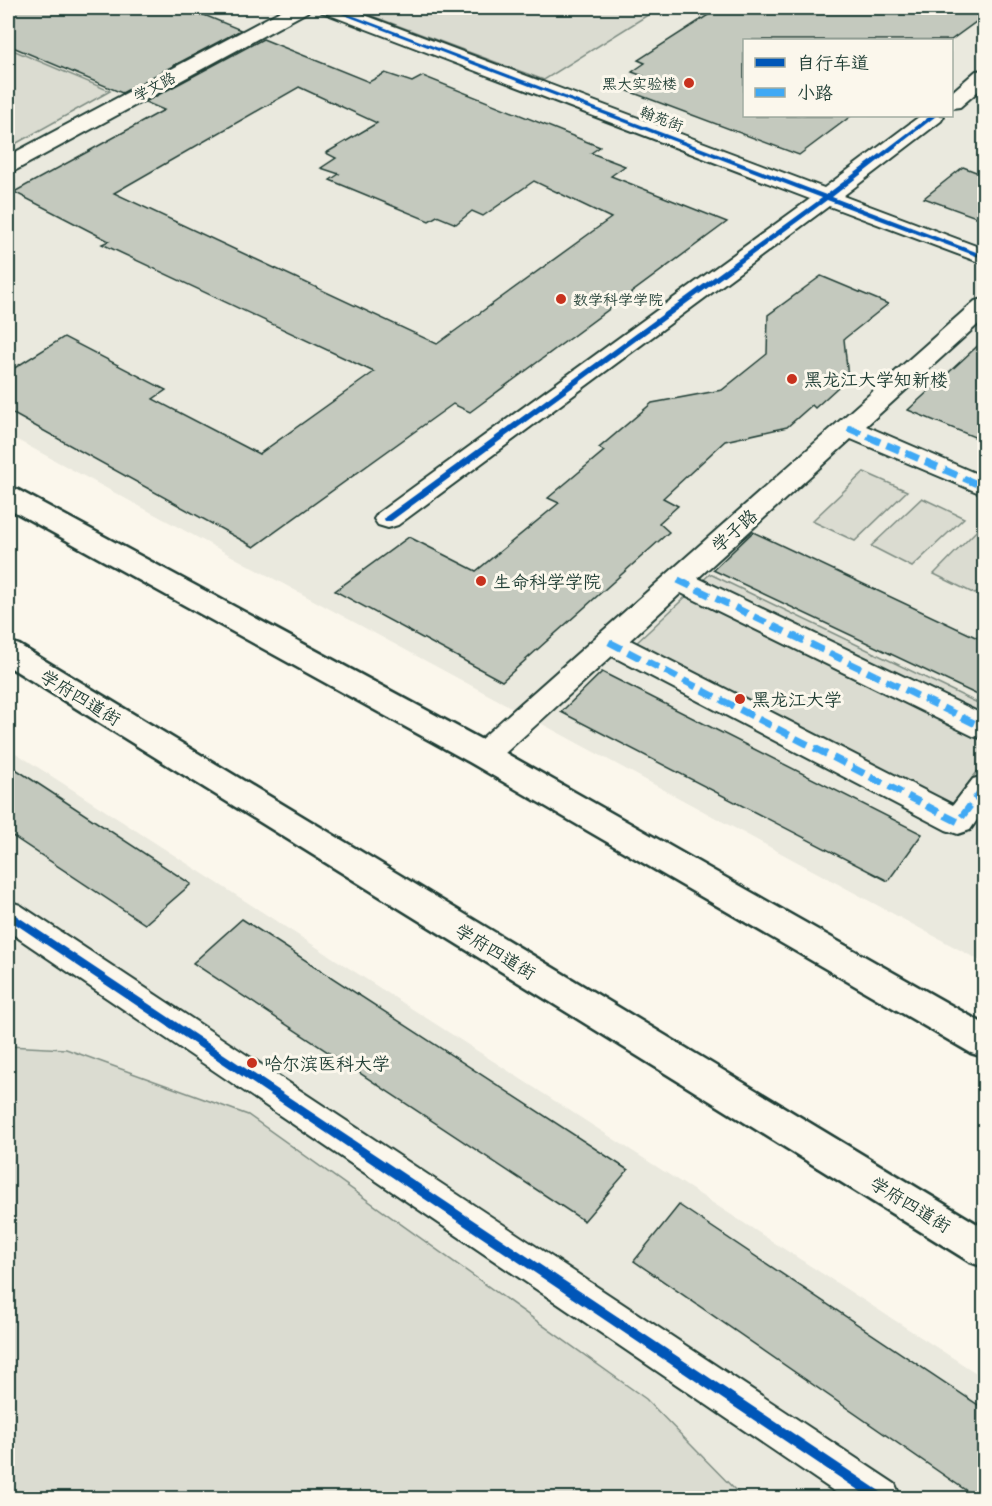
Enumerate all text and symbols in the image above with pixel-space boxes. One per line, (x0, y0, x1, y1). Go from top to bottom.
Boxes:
legend (743, 39, 953, 117)
text: 自行车道 (797, 50, 869, 74)
street label: 学文路 (129, 67, 179, 105)
place label: 黑大实验楼 (602, 73, 677, 93)
marker: 黑大实验楼 (682, 76, 696, 90)
text: 小路 (797, 80, 833, 104)
street label: 翰苑街 (637, 101, 687, 135)
place label: 数学科学学院 (573, 289, 663, 309)
marker: 数学科学学院 (554, 292, 568, 306)
place label: 黑龙江大学知新楼 (804, 367, 948, 391)
marker: 黑龙江大学知新楼 (785, 372, 799, 386)
street label: 学子路 (706, 503, 762, 557)
place label: 生命科学学院 (493, 569, 601, 593)
marker: 生命科学学院 (474, 574, 488, 588)
street label: 学府四道街 (36, 664, 126, 730)
place label: 黑龙江大学 (752, 687, 842, 711)
marker: 黑龙江大学 (733, 692, 747, 706)
street label: 学府四道街 (451, 918, 541, 984)
place label: 哈尔滨医科大学 (264, 1051, 390, 1075)
marker: 哈尔滨医科大学 (245, 1056, 259, 1070)
street label: 学府四道街 (866, 1171, 956, 1237)

